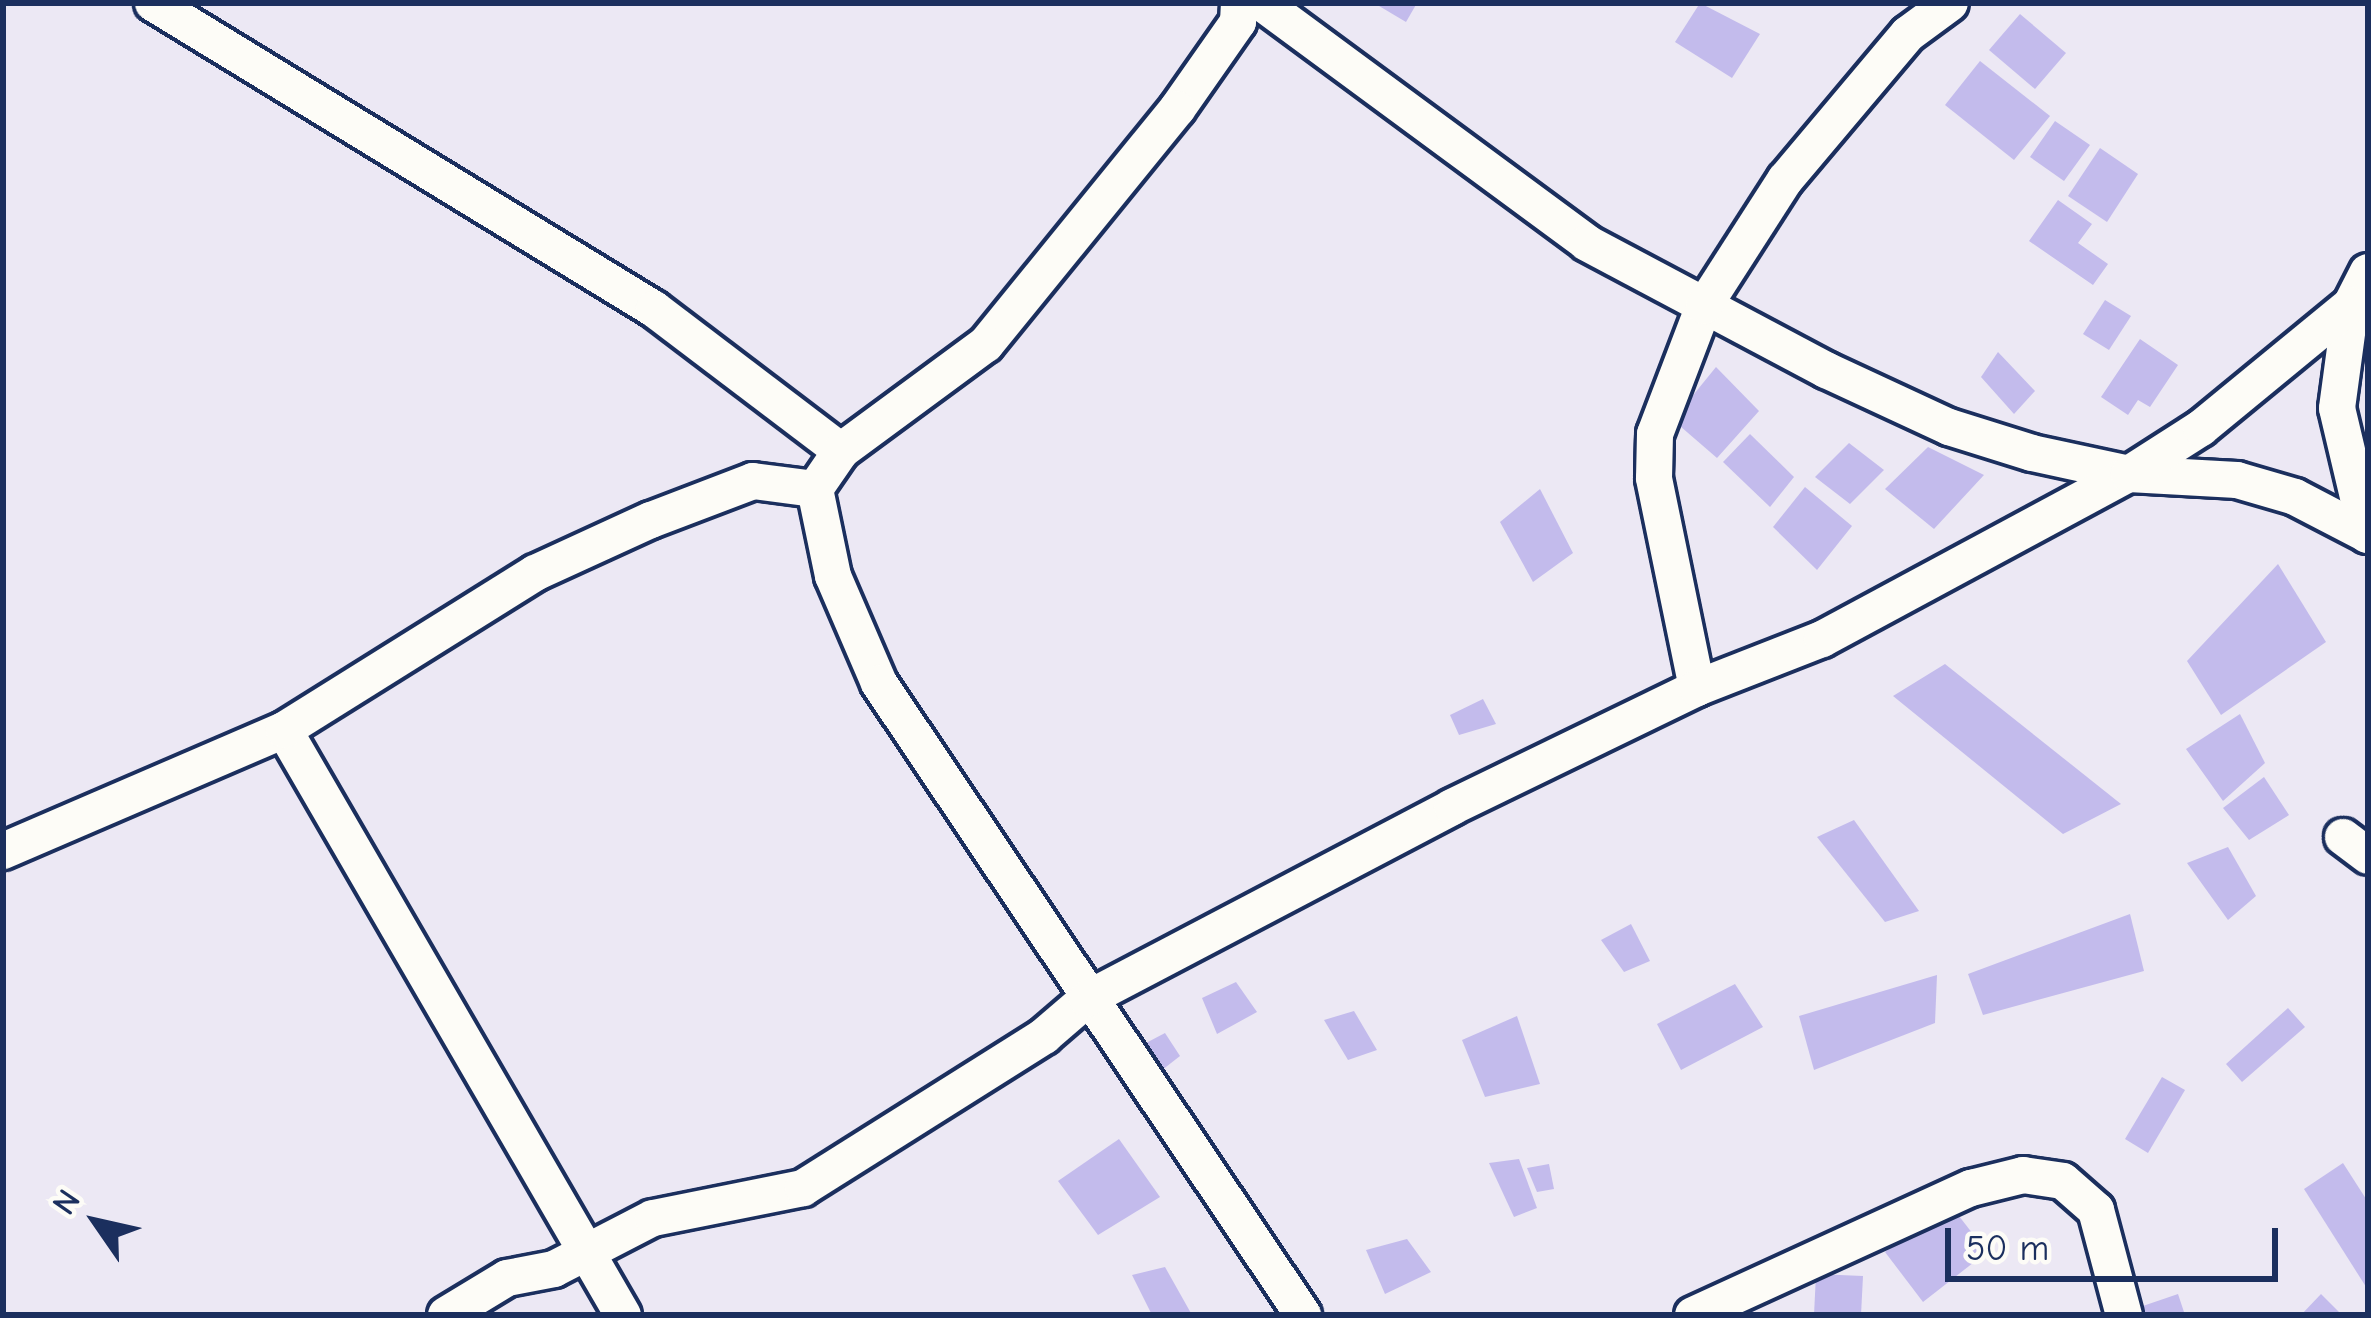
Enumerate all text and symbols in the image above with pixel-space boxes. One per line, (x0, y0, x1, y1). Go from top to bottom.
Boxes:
north arrow (36, 1162, 156, 1282)
text: N (44, 1182, 88, 1221)
scale bar (1951, 1204, 2284, 1278)
text: 50 m (1966, 1228, 2049, 1269)

